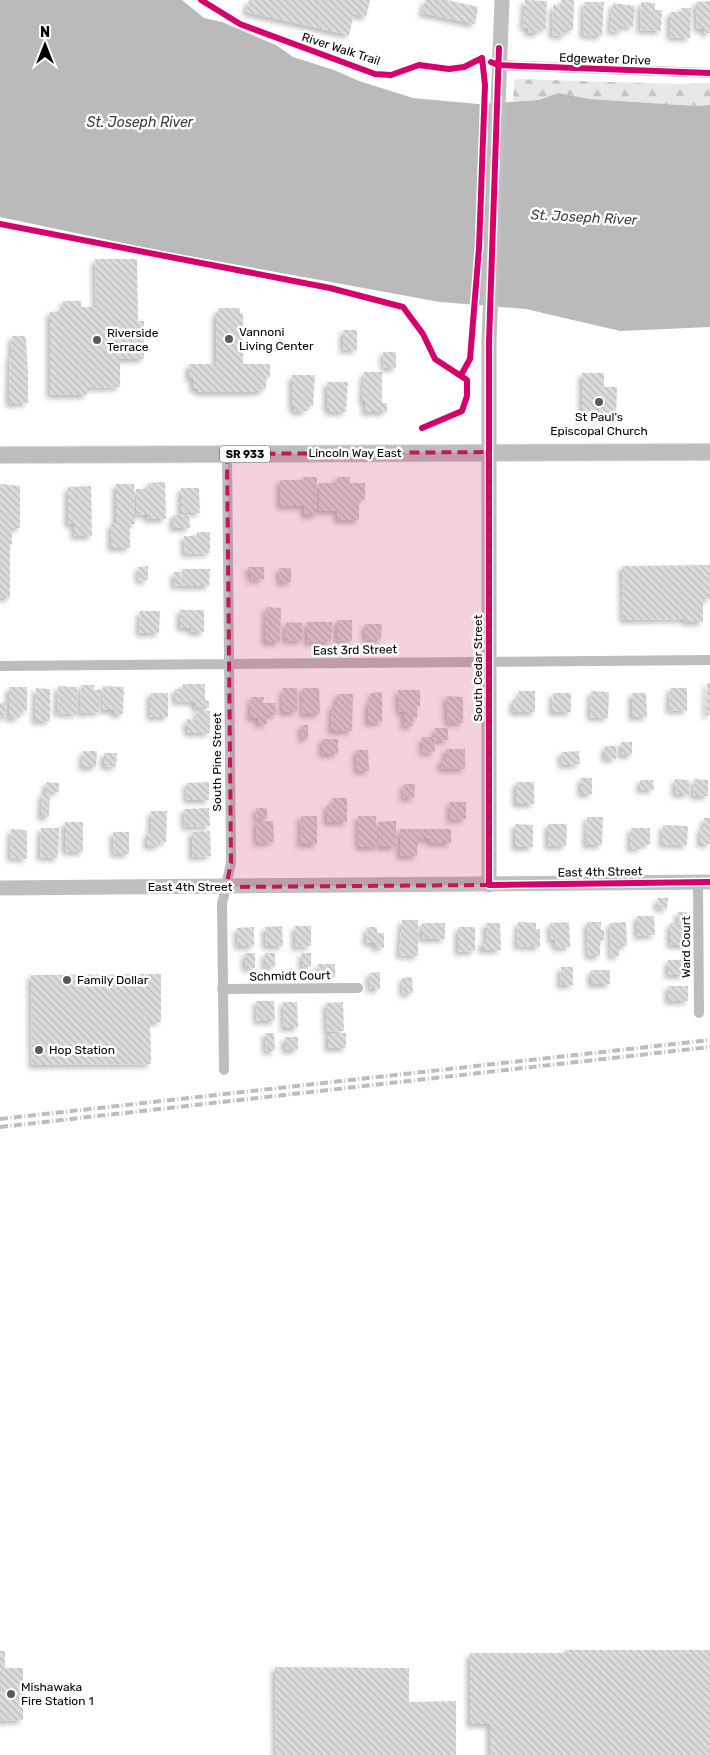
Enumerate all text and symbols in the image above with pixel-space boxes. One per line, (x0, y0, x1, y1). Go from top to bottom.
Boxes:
north arrow (20, 20, 70, 70)
text: N (40, 24, 50, 41)
street label: River Walk Trail (300, 30, 382, 68)
street label: Edgewater Drive (559, 50, 651, 68)
water label: St. Joseph River (87, 114, 194, 131)
water label: St. Joseph River (530, 206, 638, 229)
place label: Vannoni Living Center (239, 325, 314, 353)
place label: Riverside Terrace (107, 326, 159, 354)
marker: Vannoni Living Center (223, 333, 235, 345)
marker: Riverside Terrace (91, 334, 103, 346)
marker: St Paul's Episcopal Church (593, 396, 605, 408)
place label: St Paul's Episcopal Church (550, 410, 648, 438)
road number: SR 933 (220, 446, 270, 462)
street label: Lincoln Way East (308, 446, 402, 460)
street label: South Cedar Street (471, 614, 485, 721)
street label: East 3rd Street (313, 642, 397, 658)
street label: South Pine Street (210, 712, 224, 811)
street label: East 4th Street (558, 864, 643, 880)
street label: East 4th Street (148, 880, 233, 894)
street label: Ward Court (679, 916, 693, 978)
street label: Schmidt Court (249, 968, 331, 984)
place label: Family Dollar (77, 973, 149, 987)
marker: Family Dollar (61, 974, 73, 986)
place label: Hop Station (49, 1043, 115, 1057)
marker: Hop Station (33, 1044, 45, 1056)
place label: Mishawaka Fire Station 1 (21, 1680, 94, 1708)
marker: Mishawaka Fire Station 1 (5, 1688, 17, 1700)

